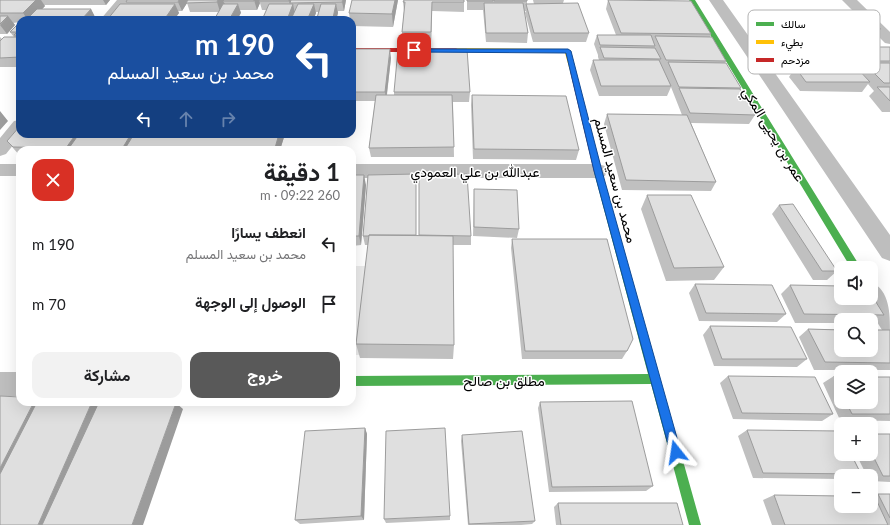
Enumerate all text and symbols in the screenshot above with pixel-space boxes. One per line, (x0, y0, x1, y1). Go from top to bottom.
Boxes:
legend (748, 10, 880, 74)
text: سالك (781, 17, 806, 30)
text: 190 m (195, 27, 274, 61)
icon: left (288, 32, 340, 84)
pin (397, 33, 431, 67)
text: بطيء (781, 35, 803, 52)
icon: arrive (403, 39, 425, 61)
text: مزدحم (781, 53, 810, 68)
text: محمد بن سعيد المسلم (108, 61, 274, 83)
street label: عمر بن يحيى المكي (736, 84, 809, 186)
icon: left (133, 108, 155, 130)
icon: ahead (175, 108, 197, 130)
icon: right (217, 108, 239, 130)
street label: محمد بن سعيد المسلم (590, 115, 641, 245)
text: 1 دقيقة (264, 157, 340, 186)
button: close (32, 159, 74, 201)
street label: عبدالله بن علي العمودي (410, 163, 540, 184)
text: 260 m · 09:22 (260, 187, 340, 203)
text: انعطف يسارًا (231, 223, 306, 241)
icon: left (318, 233, 340, 255)
text: 190 m (32, 235, 74, 253)
text: محمد بن سعيد المسلم (186, 246, 306, 262)
map controls (834, 261, 878, 513)
button: sound (834, 261, 878, 305)
text: الوصول إلى الوجهة (195, 293, 306, 311)
icon: arrive (318, 293, 340, 315)
text: 70 m (32, 295, 66, 313)
button: search (834, 313, 878, 357)
button: مشاركة (32, 352, 182, 398)
button: خروج (190, 352, 340, 398)
button: layers (834, 365, 878, 409)
street label: مطلق بن صالح (463, 372, 545, 392)
button: + (834, 417, 878, 461)
position arrow (655, 431, 697, 473)
button: − (834, 469, 878, 513)

